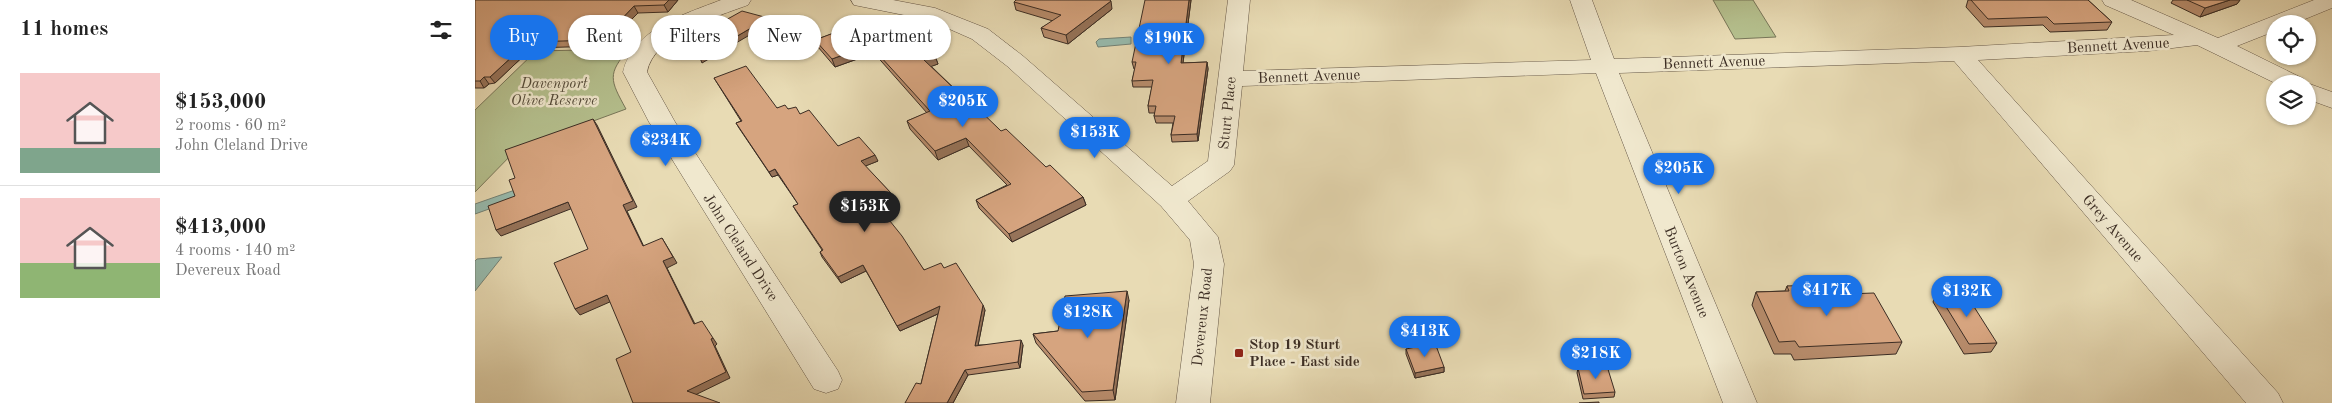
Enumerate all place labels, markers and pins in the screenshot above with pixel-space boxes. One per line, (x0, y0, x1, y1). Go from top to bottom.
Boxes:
pin: $190K (1134, 22, 1204, 65)
pin: $205K (928, 86, 998, 128)
pin: $153K (1060, 116, 1130, 159)
pin: $234K (631, 124, 701, 167)
pin: $205K (1644, 152, 1714, 195)
pin: $153K (830, 190, 900, 233)
pin: $417K (1792, 274, 1862, 317)
pin: $132K (1932, 276, 2002, 318)
pin: $128K (1053, 296, 1123, 339)
pin: $413K (1390, 316, 1460, 358)
place label: Stop 19 Sturt Place - East side (1249, 338, 1360, 370)
pin: $218K (1561, 338, 1631, 380)
marker: Stop 19 Sturt Place - East side (1233, 347, 1245, 359)

